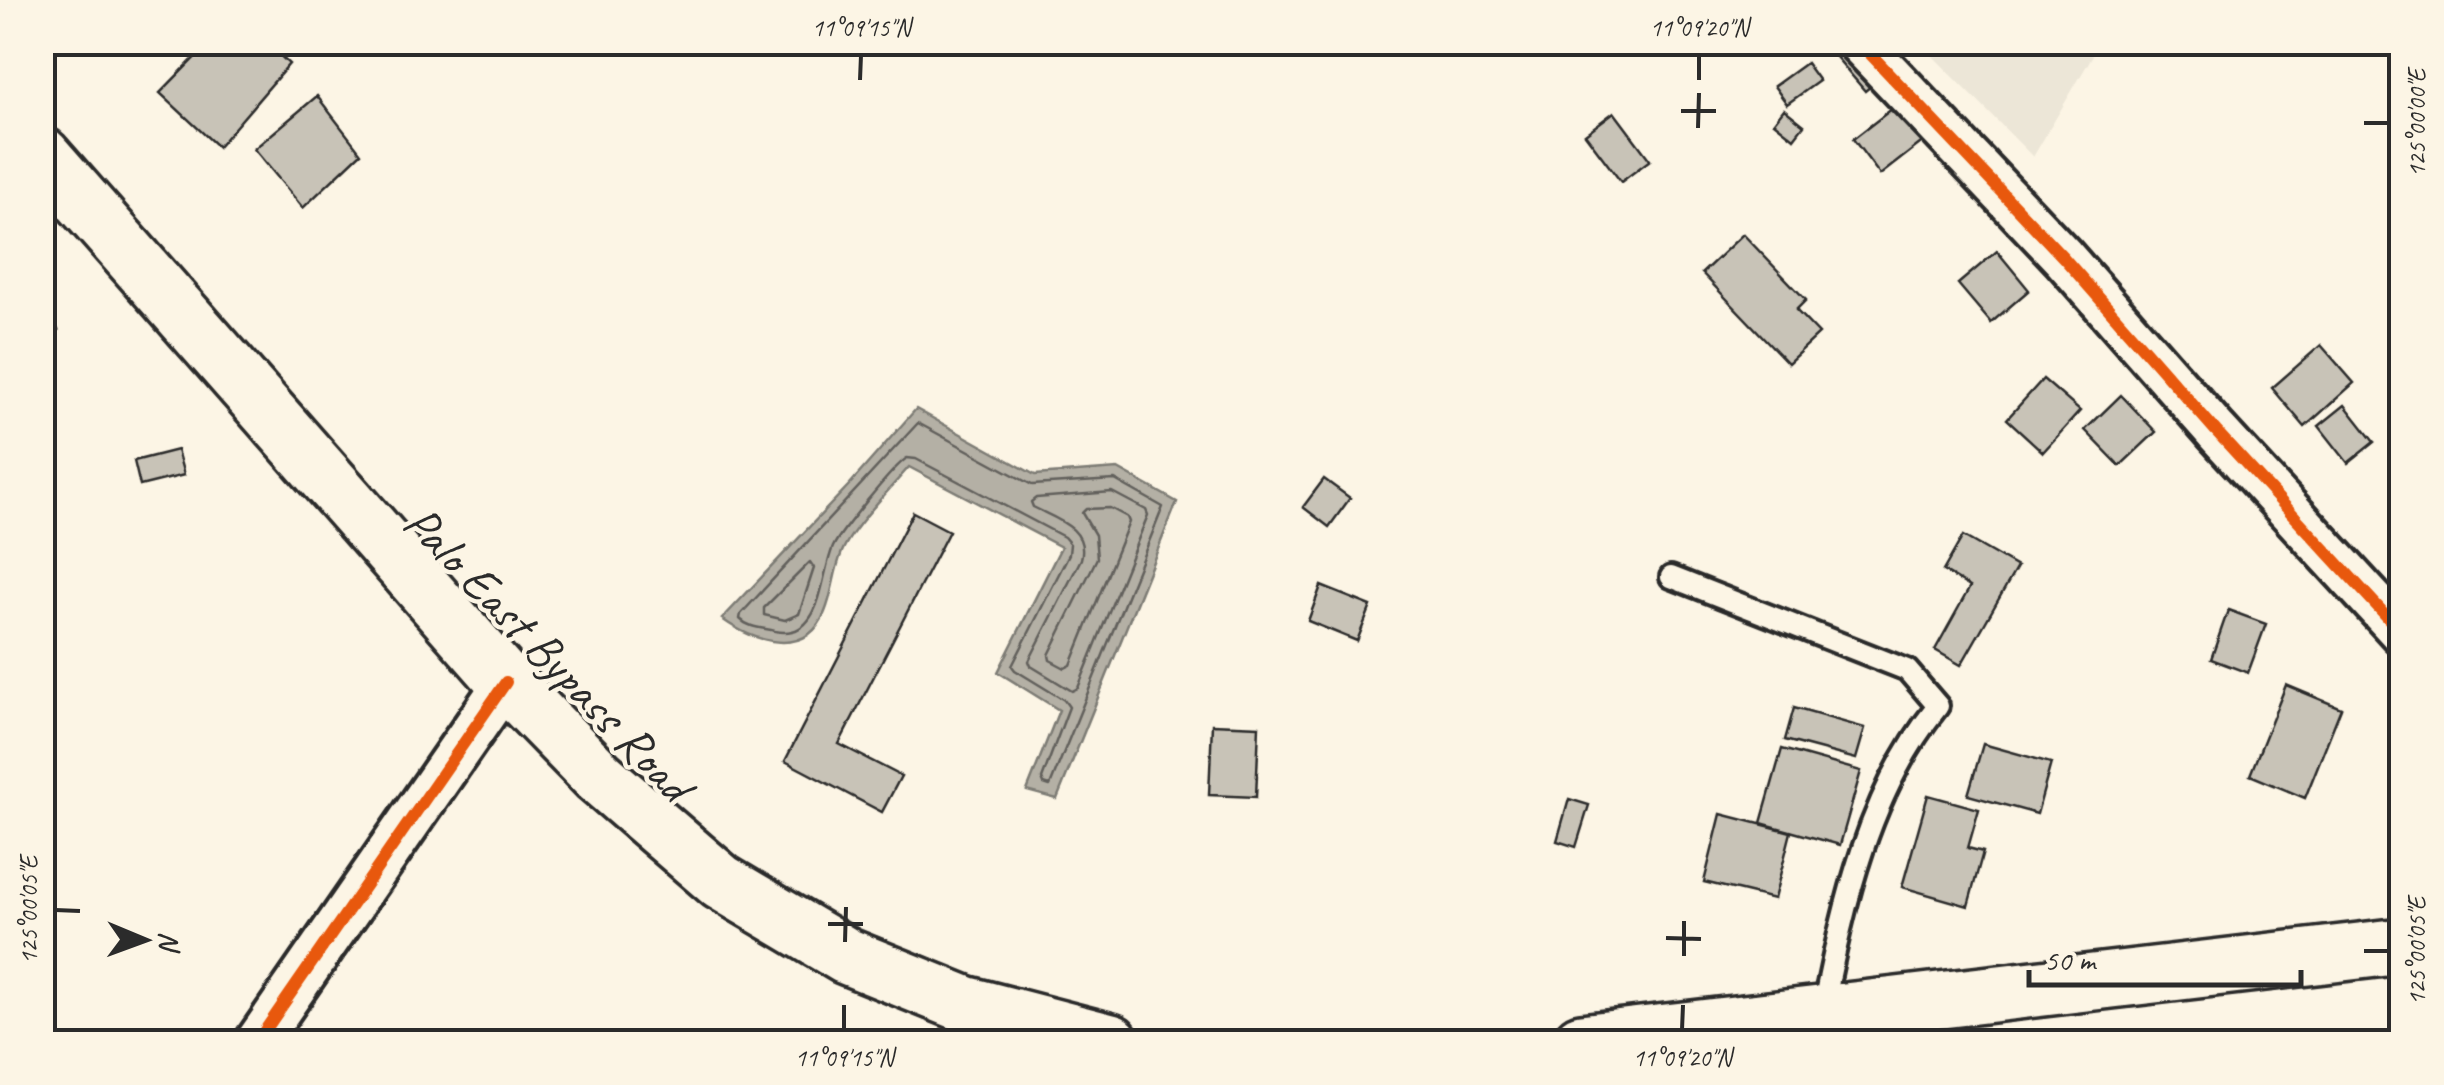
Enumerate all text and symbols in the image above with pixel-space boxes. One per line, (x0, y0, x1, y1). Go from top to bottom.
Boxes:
text: 11°09'15"N (812, 12, 914, 44)
text: 11°09'20"N (1650, 12, 1752, 44)
text: 125°00'00"E (2401, 66, 2433, 177)
street label: Palo East Bypass Road (391, 492, 711, 820)
text: 125°00'05"E (13, 853, 45, 964)
north arrow (95, 890, 195, 990)
text: 125°00'05"E (2401, 894, 2433, 1005)
scale bar (2029, 925, 2302, 987)
text: N (152, 931, 187, 954)
text: 50 m (2044, 941, 2097, 979)
text: 11°09'15"N (795, 1042, 897, 1074)
text: 11°09'20"N (1633, 1042, 1735, 1074)

